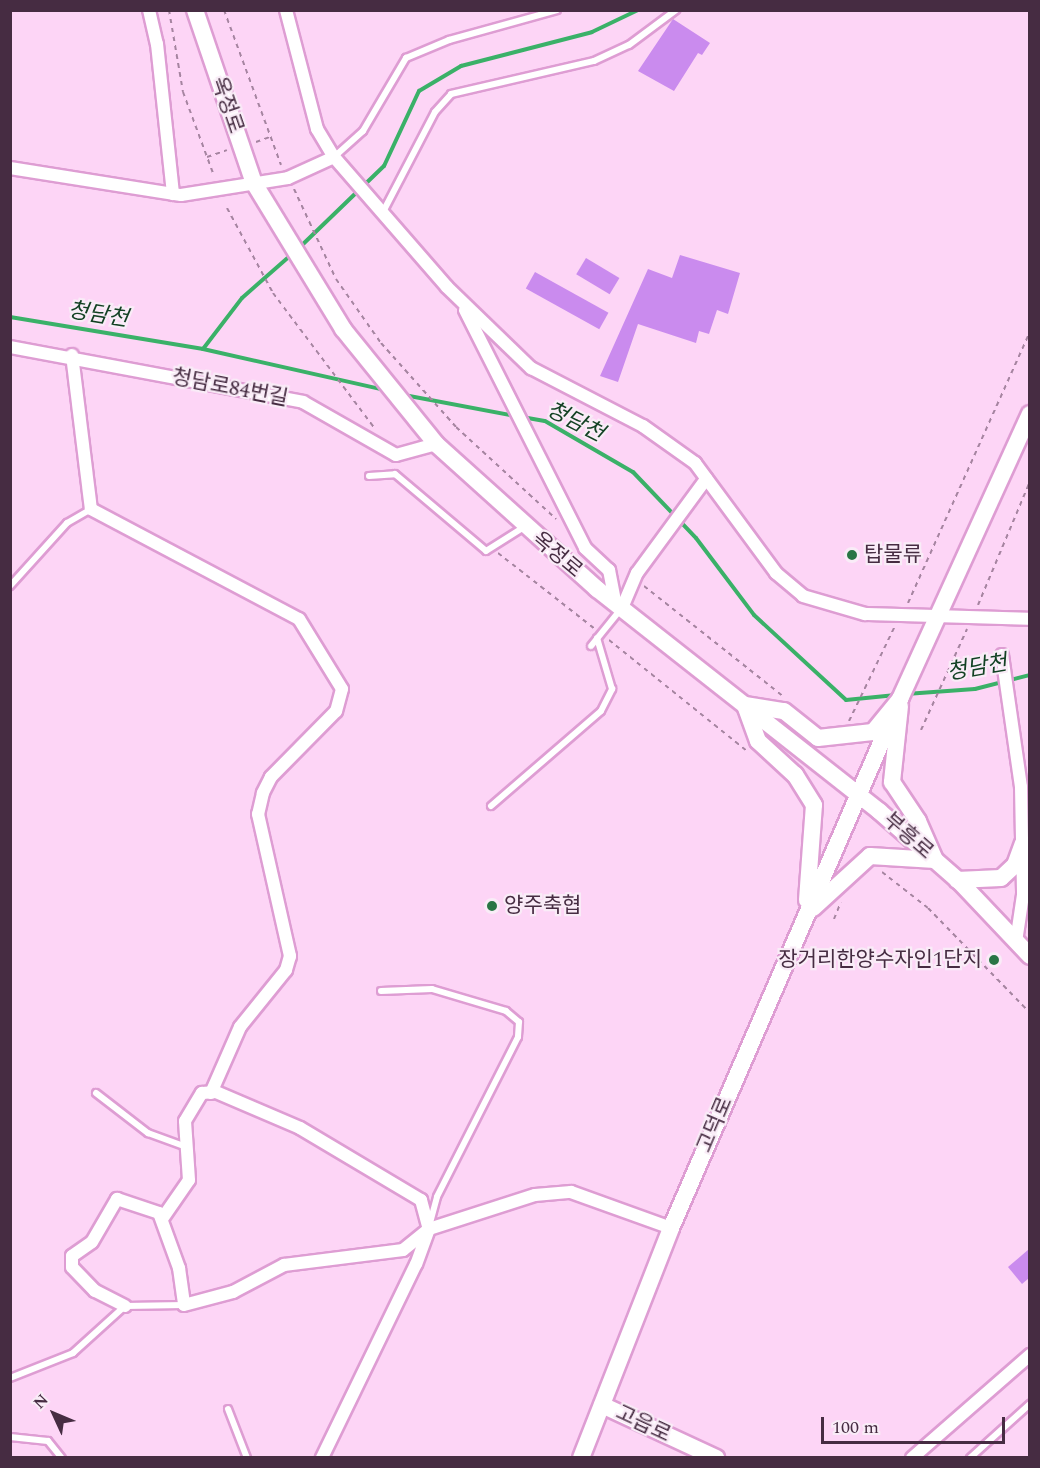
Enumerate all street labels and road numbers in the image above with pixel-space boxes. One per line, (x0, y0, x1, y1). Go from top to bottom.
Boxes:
street label: 옥정로 (206, 73, 248, 137)
street label: 청담로84번길 (170, 364, 290, 412)
street label: 옥정로 (527, 527, 587, 583)
street label: 부흥로 (878, 807, 938, 865)
street label: 고덕로 (692, 1093, 738, 1157)
street label: 고읍로 (611, 1400, 675, 1448)

